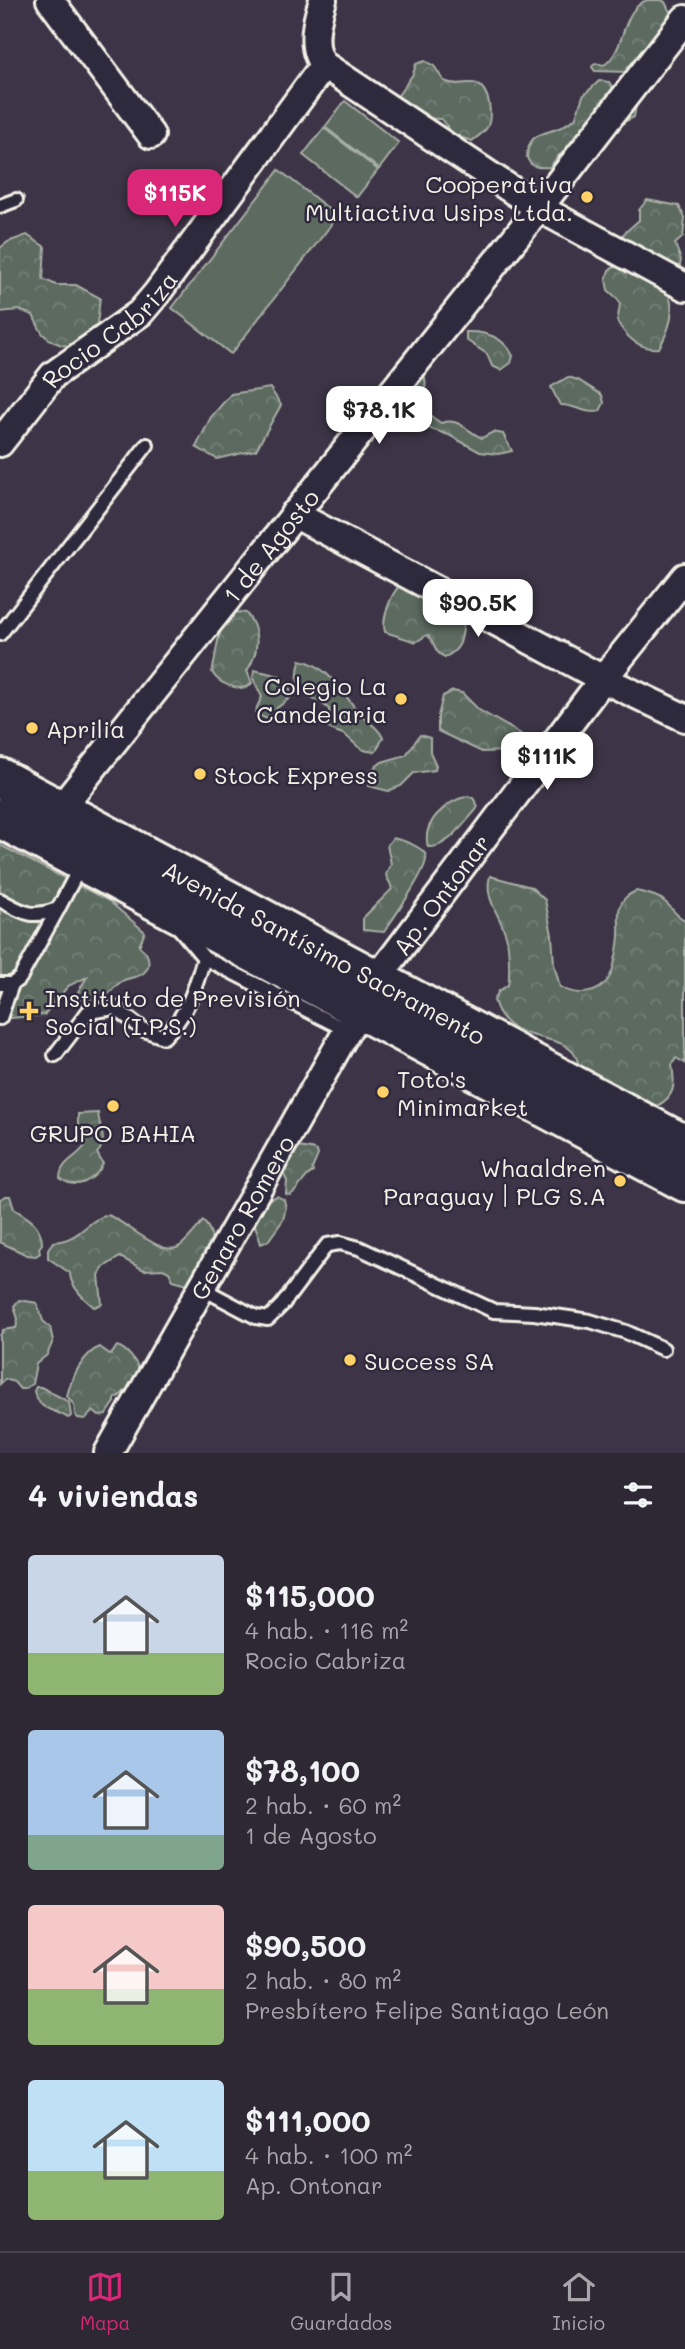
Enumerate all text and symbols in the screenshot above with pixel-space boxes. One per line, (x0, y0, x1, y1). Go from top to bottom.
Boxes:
place label: Cooperativa Multiactiva Usips Ltda. (305, 168, 573, 227)
pin: $115K (126, 170, 224, 229)
text: $115K (143, 177, 207, 207)
marker: Cooperativa Multiactiva Usips Ltda. (579, 189, 595, 205)
street label: Rocio Cabriza (34, 265, 184, 393)
pin: $78.1K (322, 386, 436, 446)
text: $78.1K (342, 394, 416, 424)
street label: 1 de Agosto (215, 482, 325, 609)
pin: $90.5K (421, 580, 535, 639)
text: $90.5K (439, 587, 517, 617)
place label: Colegio La Candelaria (256, 670, 387, 729)
marker: Colegio La Candelaria (393, 691, 409, 707)
place label: Aprilia (46, 713, 125, 744)
marker: Aprilia (24, 720, 40, 736)
pin: $111K (498, 732, 596, 792)
text: $111K (517, 740, 577, 770)
place label: Stock Express (214, 759, 378, 790)
marker: Stock Express (192, 766, 208, 782)
street label: Ap. Ontonar (385, 828, 496, 961)
street label: Avenida Santísimo Sacramento (158, 853, 491, 1051)
place label: Instituto de Previsión Social (I.P.S.) (45, 982, 300, 1041)
marker: Instituto de Previsión Social (I.P.S.) (19, 1001, 39, 1021)
place label: Toto's Minimarket (397, 1063, 528, 1122)
marker: Toto's Minimarket (375, 1084, 391, 1100)
marker: GRUPO BAHIA (105, 1098, 121, 1114)
place label: GRUPO BAHIA (30, 1117, 196, 1148)
street label: Genaro Romero (183, 1129, 301, 1305)
place label: Whaaldren Paraguay | PLG S.A (383, 1152, 606, 1211)
marker: Whaaldren Paraguay | PLG S.A (612, 1173, 628, 1189)
place label: Success SA (364, 1345, 495, 1376)
marker: Success SA (342, 1352, 358, 1368)
text: 4 viviendas (28, 1475, 198, 1515)
icon: filters (619, 1476, 657, 1514)
text: $115,000 (245, 1575, 375, 1615)
icon: home (84, 1583, 168, 1667)
text: 4 hab. · 116 m² (245, 1615, 408, 1645)
text: Rocio Cabriza (245, 1645, 406, 1675)
text: $78,100 (245, 1750, 360, 1790)
icon: home (84, 1758, 168, 1842)
text: 2 hab. · 60 m² (245, 1790, 401, 1820)
text: 1 de Agosto (245, 1820, 377, 1850)
text: $90,500 (245, 1925, 366, 1965)
icon: home (84, 1933, 168, 2017)
text: 2 hab. · 80 m² (245, 1965, 401, 1995)
text: Presbítero Felipe Santiago León (245, 1995, 609, 2025)
text: $111,000 (245, 2100, 371, 2140)
icon: home (84, 2108, 168, 2192)
text: 4 hab. · 100 m² (245, 2140, 412, 2170)
text: Ap. Ontonar (245, 2170, 383, 2200)
tab: Mapa (80, 2268, 130, 2335)
tab: Guardados (290, 2268, 392, 2335)
tab: Inicio (552, 2268, 605, 2335)

